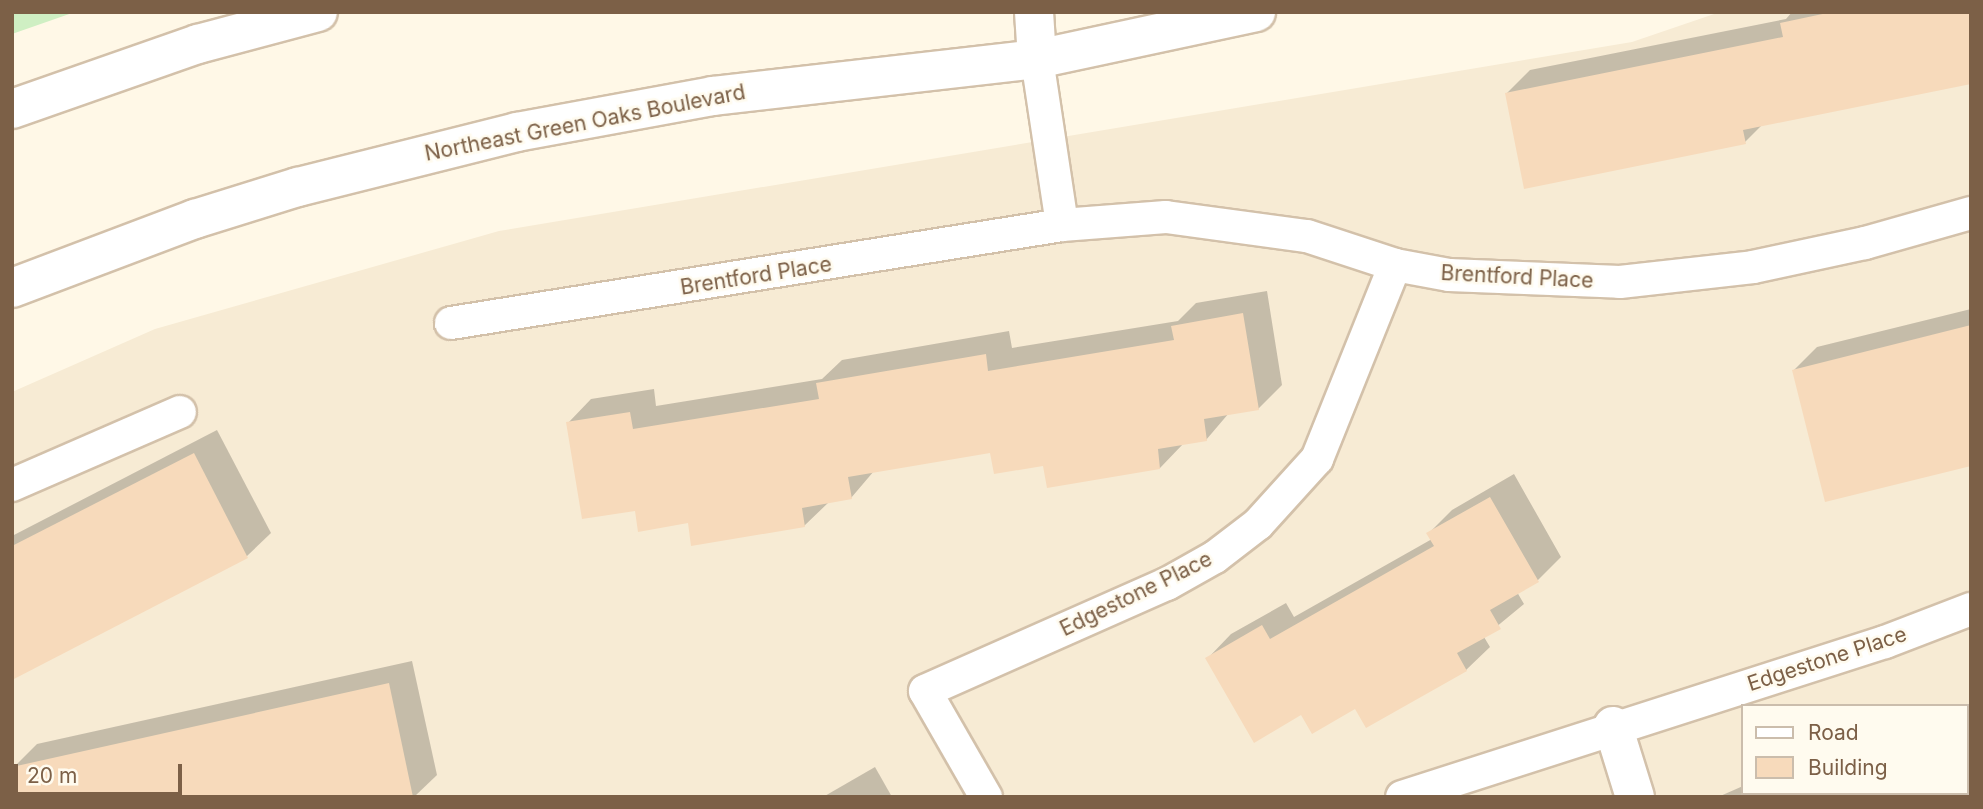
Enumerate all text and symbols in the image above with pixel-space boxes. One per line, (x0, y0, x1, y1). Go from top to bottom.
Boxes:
street label: Northeast Green Oaks Boulevard (423, 80, 747, 166)
street label: Brentford Place (679, 252, 833, 300)
street label: Brentford Place (1440, 260, 1594, 294)
street label: Edgestone Place (1056, 546, 1216, 642)
street label: Edgestone Place (1744, 621, 1910, 697)
legend (1742, 704, 1969, 795)
text: Road (1808, 720, 1859, 745)
scale bar (18, 750, 186, 794)
text: Building (1808, 755, 1888, 780)
text: 20 m (27, 763, 77, 788)

